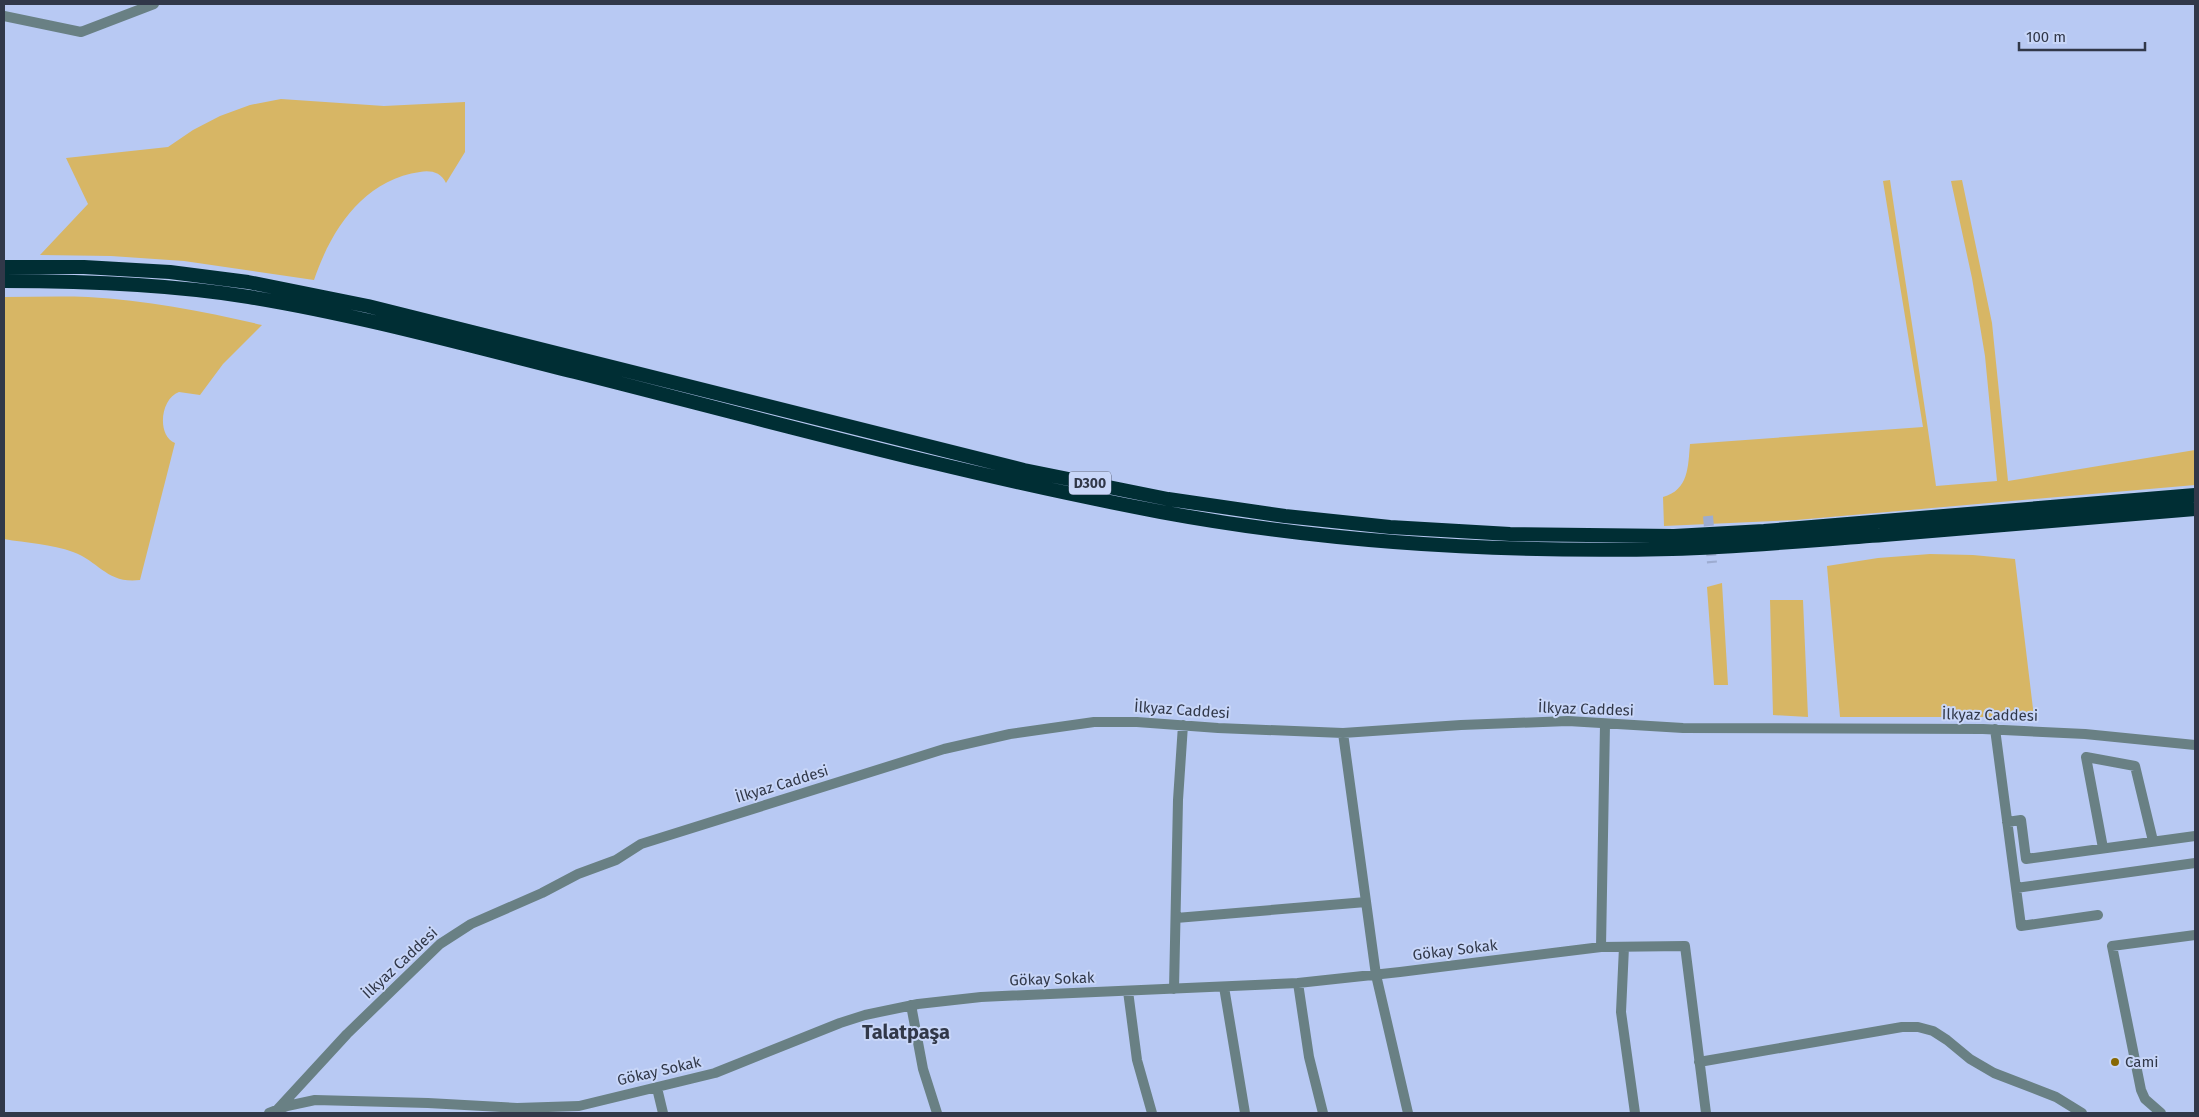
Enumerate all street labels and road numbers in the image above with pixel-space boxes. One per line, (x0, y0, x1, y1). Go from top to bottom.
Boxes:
road number: D300 (1069, 472, 1111, 494)
street label: İlkyaz Caddesi (1133, 698, 1231, 722)
street label: İlkyaz Caddesi (1538, 698, 1634, 720)
street label: İlkyaz Caddesi (1942, 705, 2038, 725)
street label: İlkyaz Caddesi (733, 761, 831, 807)
street label: İlkyaz Caddesi (359, 924, 441, 1002)
street label: Gökay Sokak (1412, 936, 1499, 964)
street label: Gökay Sokak (1009, 969, 1095, 989)
street label: Gökay Sokak (615, 1053, 703, 1089)

